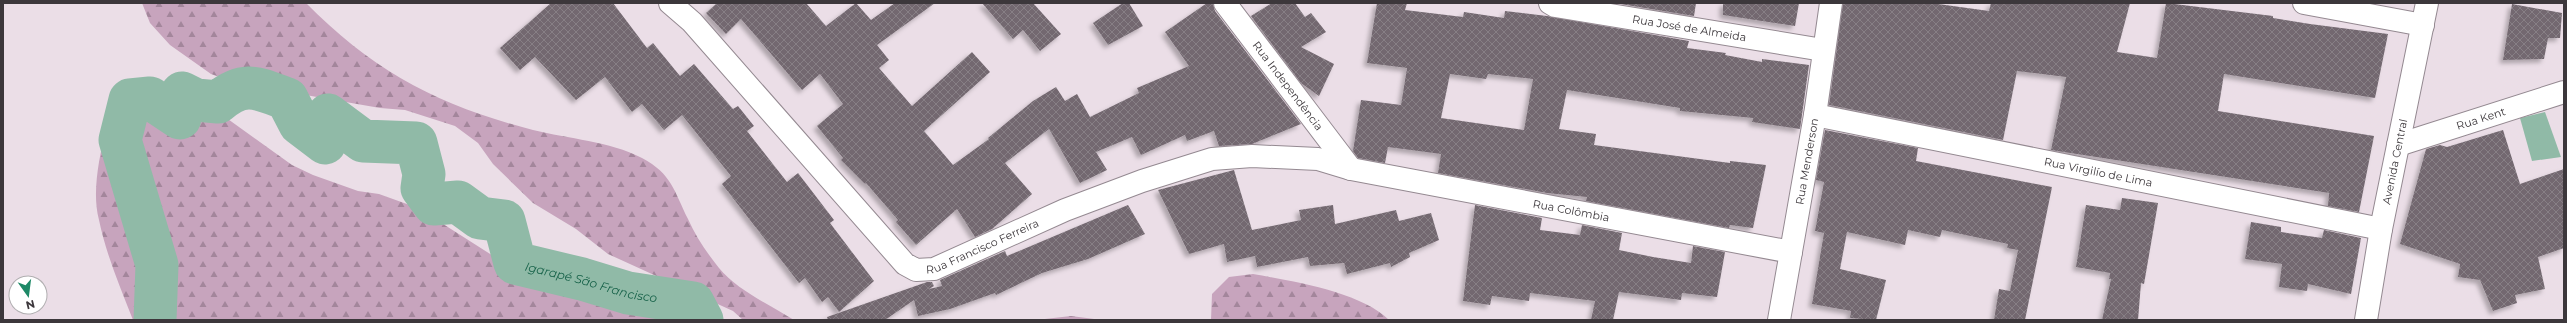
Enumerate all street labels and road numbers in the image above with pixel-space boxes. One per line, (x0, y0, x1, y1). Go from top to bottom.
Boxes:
street label: Rua José de Almeida (1631, 12, 1747, 44)
street label: Rua Independência (1250, 38, 1326, 133)
street label: Rua Kent (2455, 104, 2508, 133)
street label: Rua Menderson (1792, 117, 1821, 206)
street label: Avenida Central (2379, 118, 2410, 206)
street label: Rua Virgilío de Lima (2043, 154, 2154, 190)
street label: Rua Colômbia (1532, 196, 1611, 225)
street label: Rua Francisco Ferreira (926, 216, 1041, 276)

